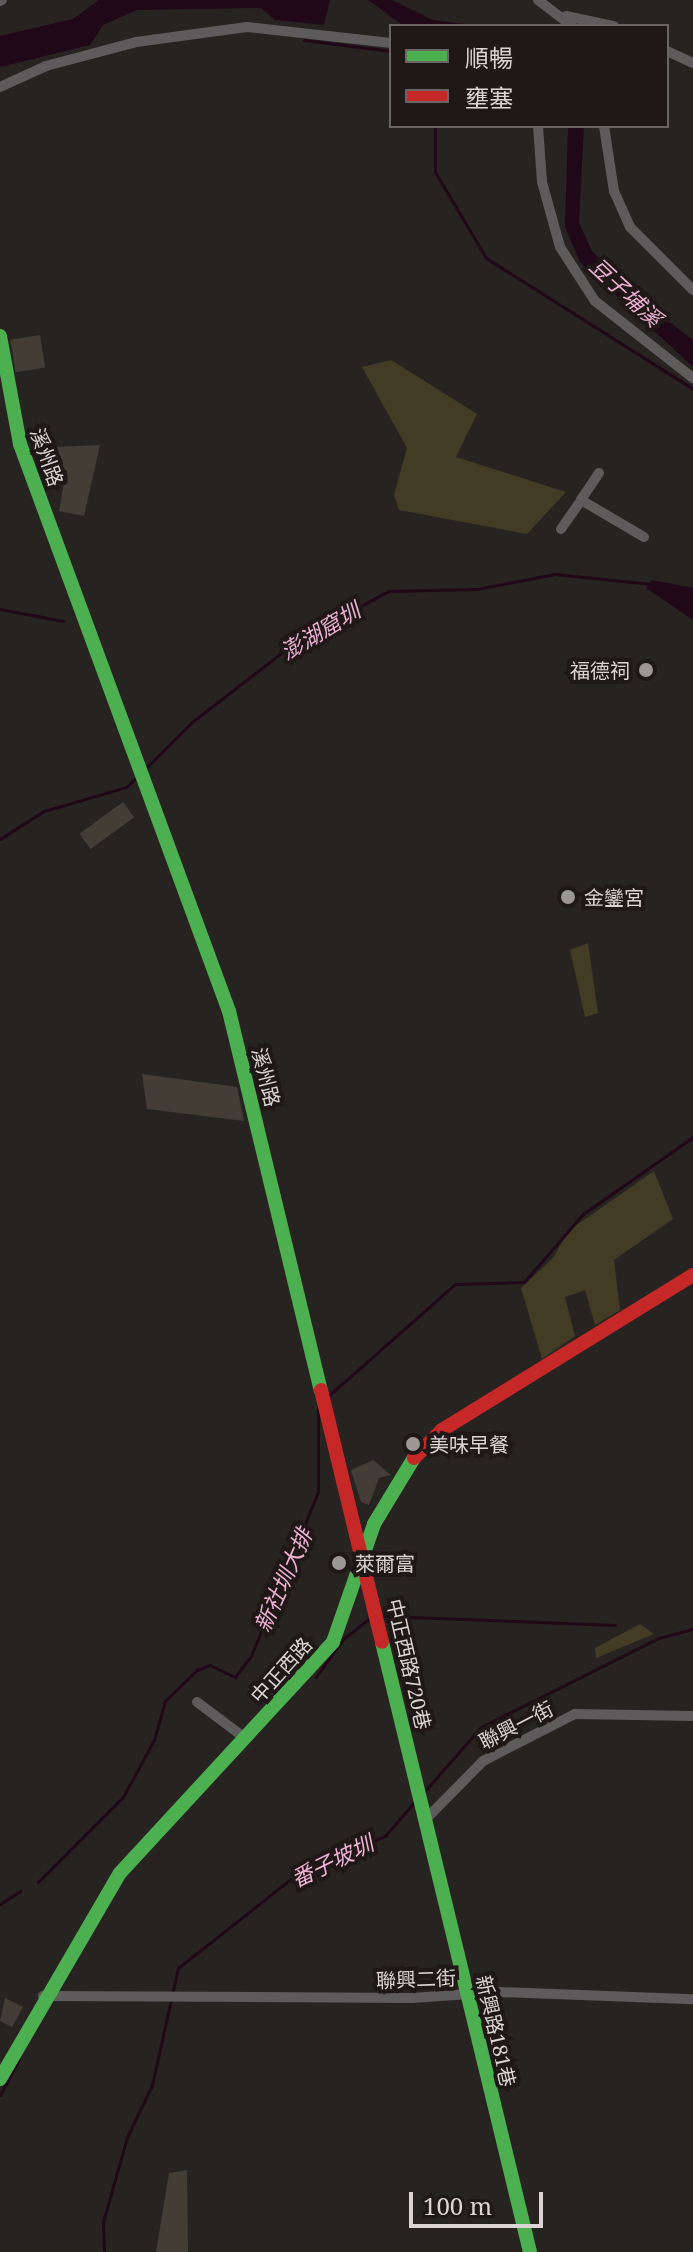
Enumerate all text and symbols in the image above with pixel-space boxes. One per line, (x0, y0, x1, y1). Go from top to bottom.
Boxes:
legend (389, 24, 669, 128)
text: 順暢 (465, 41, 513, 74)
text: 壅塞 (465, 81, 513, 114)
water label: 豆子埔溪 (585, 252, 667, 332)
street label: 溪州路 (25, 425, 69, 489)
water label: 澎湖窟圳 (275, 597, 365, 665)
place label: 福德祠 (570, 658, 630, 682)
marker: 福德祠 (637, 661, 655, 679)
place label: 金鑾宮 (584, 885, 644, 909)
marker: 金鑾宮 (559, 888, 577, 906)
street label: 溪州路 (247, 1045, 285, 1109)
place label: 美味早餐 (429, 1432, 509, 1456)
marker: 美味早餐 (404, 1435, 422, 1453)
water label: 新社圳大排 (249, 1524, 317, 1636)
place label: 萊爾富 (355, 1551, 415, 1575)
marker: 萊爾富 (330, 1554, 348, 1572)
street label: 中正西路720巷 (382, 1596, 436, 1732)
street label: 中正西路 (245, 1632, 317, 1708)
street label: 聯興一街 (475, 1696, 557, 1754)
water label: 番子坡圳 (287, 1830, 377, 1892)
street label: 聯興二街 (376, 1966, 456, 1992)
street label: 新興路181巷 (472, 1973, 520, 2089)
scale bar (413, 2176, 547, 2226)
text: 100 m (423, 2189, 492, 2222)

